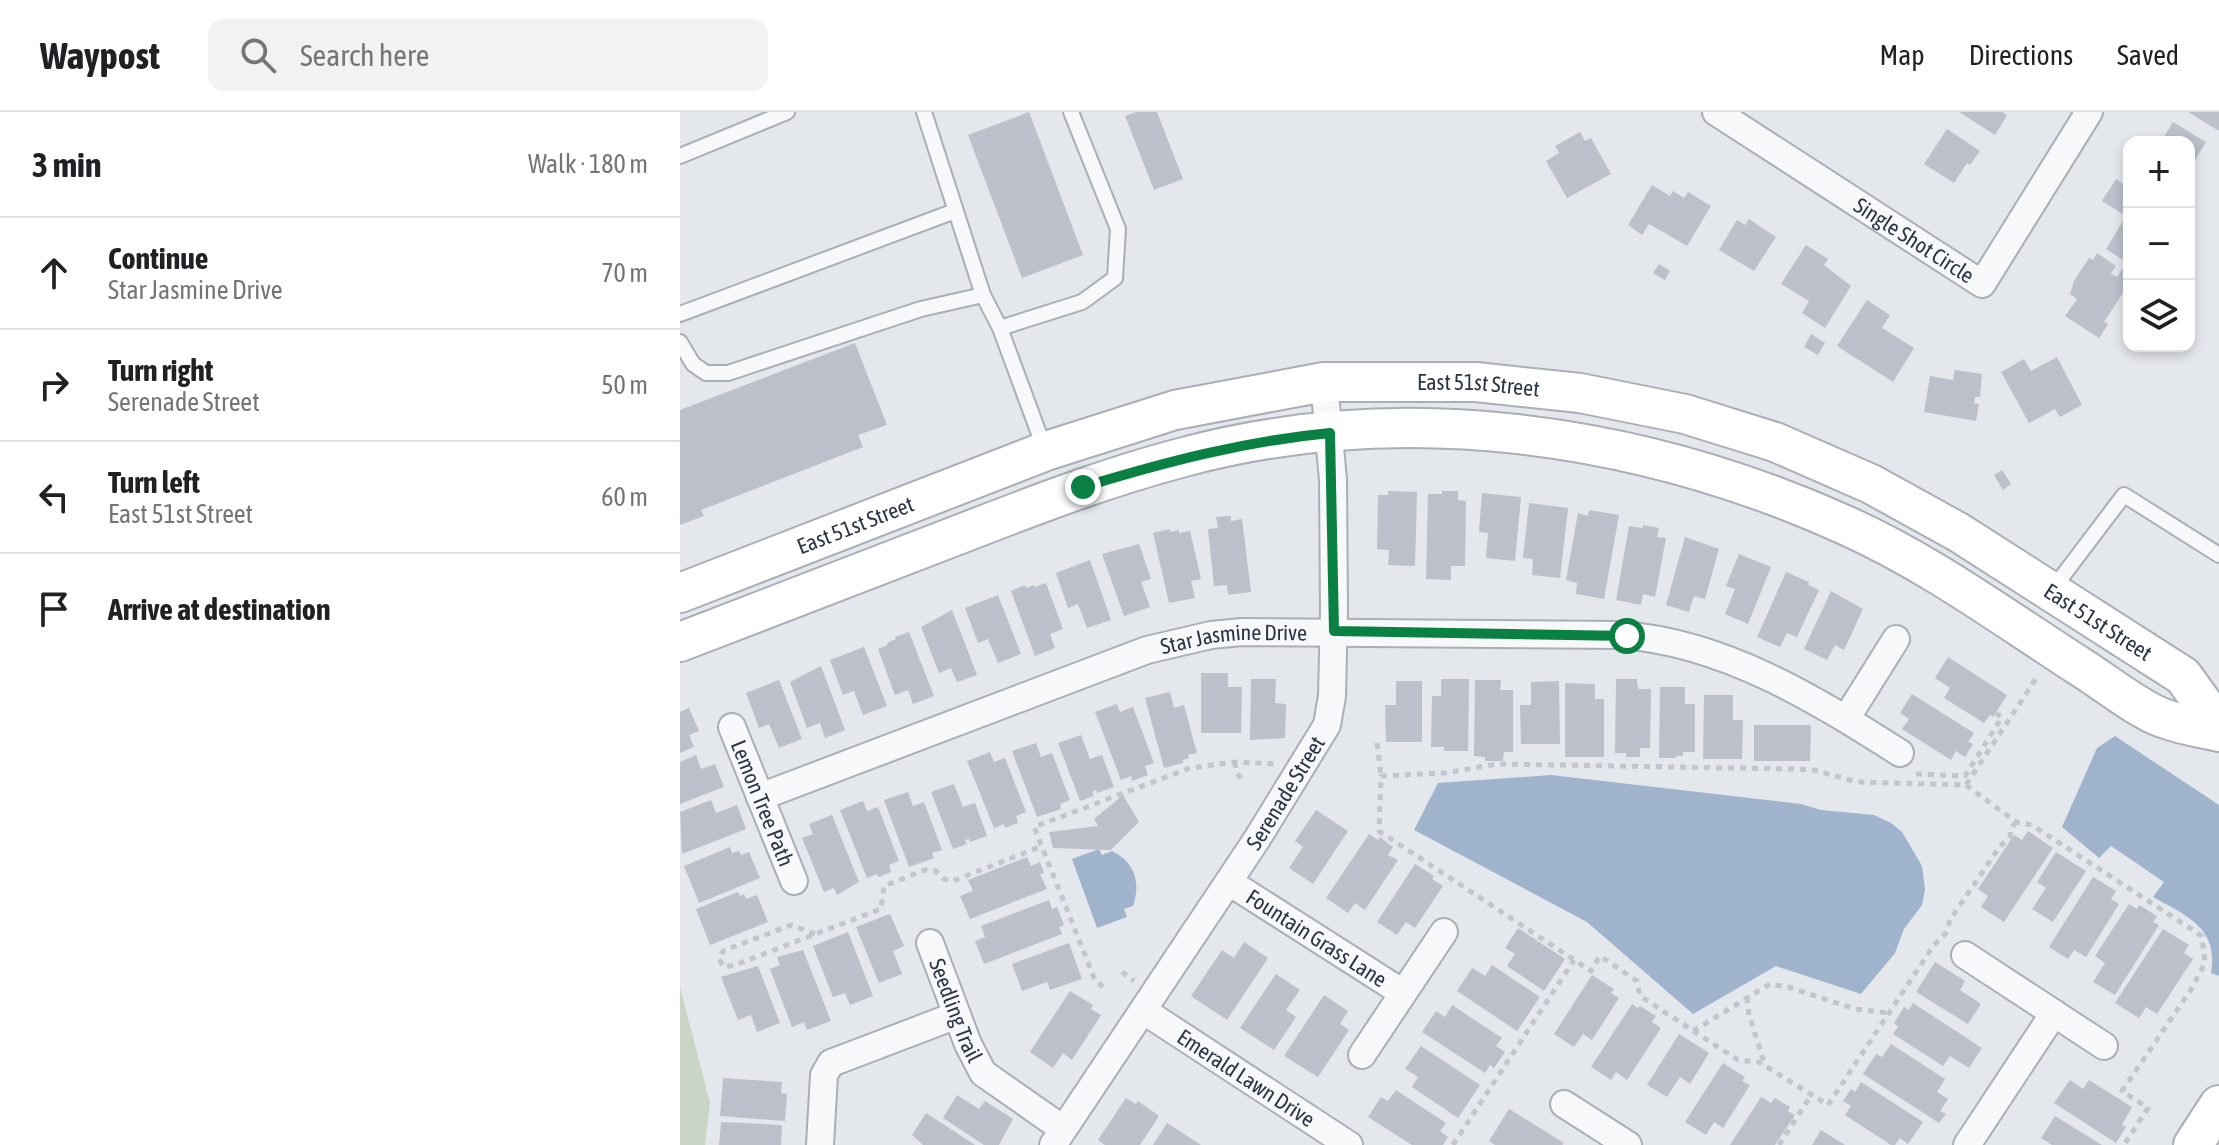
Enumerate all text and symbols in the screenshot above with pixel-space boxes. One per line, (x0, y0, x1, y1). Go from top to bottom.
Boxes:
search box (208, 19, 768, 91)
icon: search (236, 33, 280, 77)
text: Waypost (40, 34, 160, 77)
text: Search here (300, 38, 429, 72)
text: Map (1880, 39, 1925, 71)
text: Directions (1969, 39, 2073, 71)
text: Saved (2117, 39, 2179, 71)
map controls (2123, 136, 2195, 352)
button: + (2123, 136, 2195, 208)
text: 3 min (32, 145, 101, 184)
text: Walk · 180 m (528, 149, 648, 179)
street label: Single Shot Circle (1849, 192, 1979, 289)
button: − (2123, 208, 2195, 280)
text: Continue (108, 241, 208, 275)
icon: ahead (32, 251, 76, 295)
text: 70 m (601, 258, 648, 288)
text: Star Jasmine Drive (108, 275, 282, 305)
button: layers (2123, 280, 2195, 352)
text: Turn right (108, 353, 214, 387)
icon: right (32, 363, 76, 407)
street label: East 51st Street (1417, 369, 1541, 402)
text: 50 m (601, 370, 648, 400)
text: Serenade Street (108, 387, 260, 417)
text: Turn left (108, 465, 200, 499)
route end (1065, 469, 1101, 505)
icon: left (32, 475, 76, 519)
text: 60 m (601, 482, 648, 512)
street label: East 51st Street (793, 491, 917, 559)
text: East 51st Street (108, 499, 253, 529)
street label: East 51st Street (2039, 578, 2157, 666)
icon: arrive (32, 587, 76, 631)
text: Arrive at destination (108, 592, 330, 626)
route start (1609, 618, 1645, 654)
street label: Star Jasmine Drive (1158, 619, 1307, 659)
street label: Serenade Street (1241, 731, 1330, 855)
street label: Lemon Tree Path (726, 736, 800, 870)
street label: Fountain Grass Lane (1242, 884, 1392, 992)
street label: Seedling Trail (924, 955, 988, 1067)
street label: Emerald Lawn Drive (1172, 1023, 1320, 1132)

